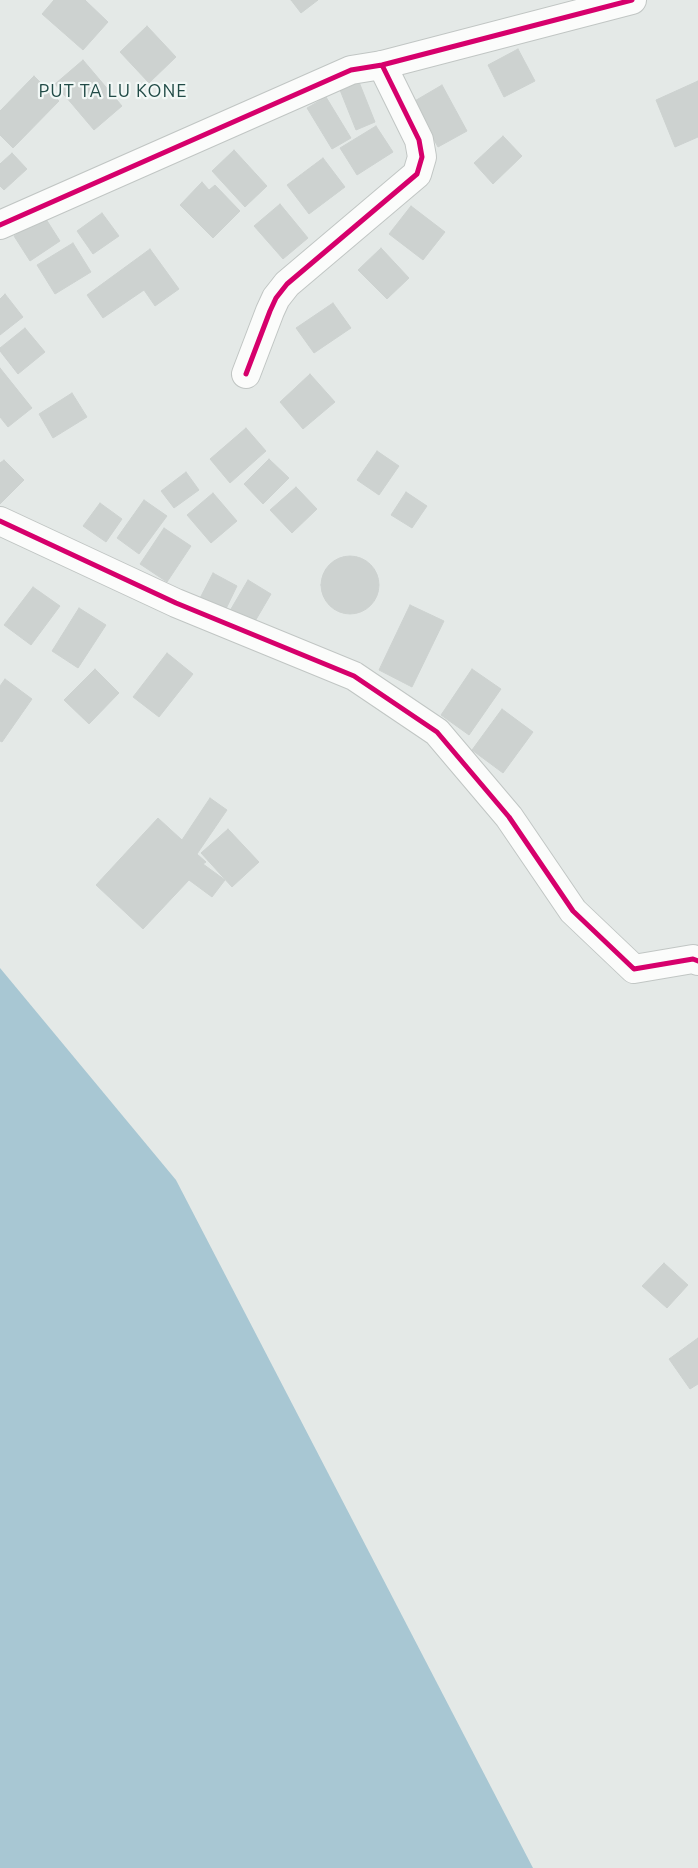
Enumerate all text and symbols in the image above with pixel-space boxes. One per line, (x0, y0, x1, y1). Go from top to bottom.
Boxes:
district label: PUT TA LU KONE (37, 80, 189, 102)

